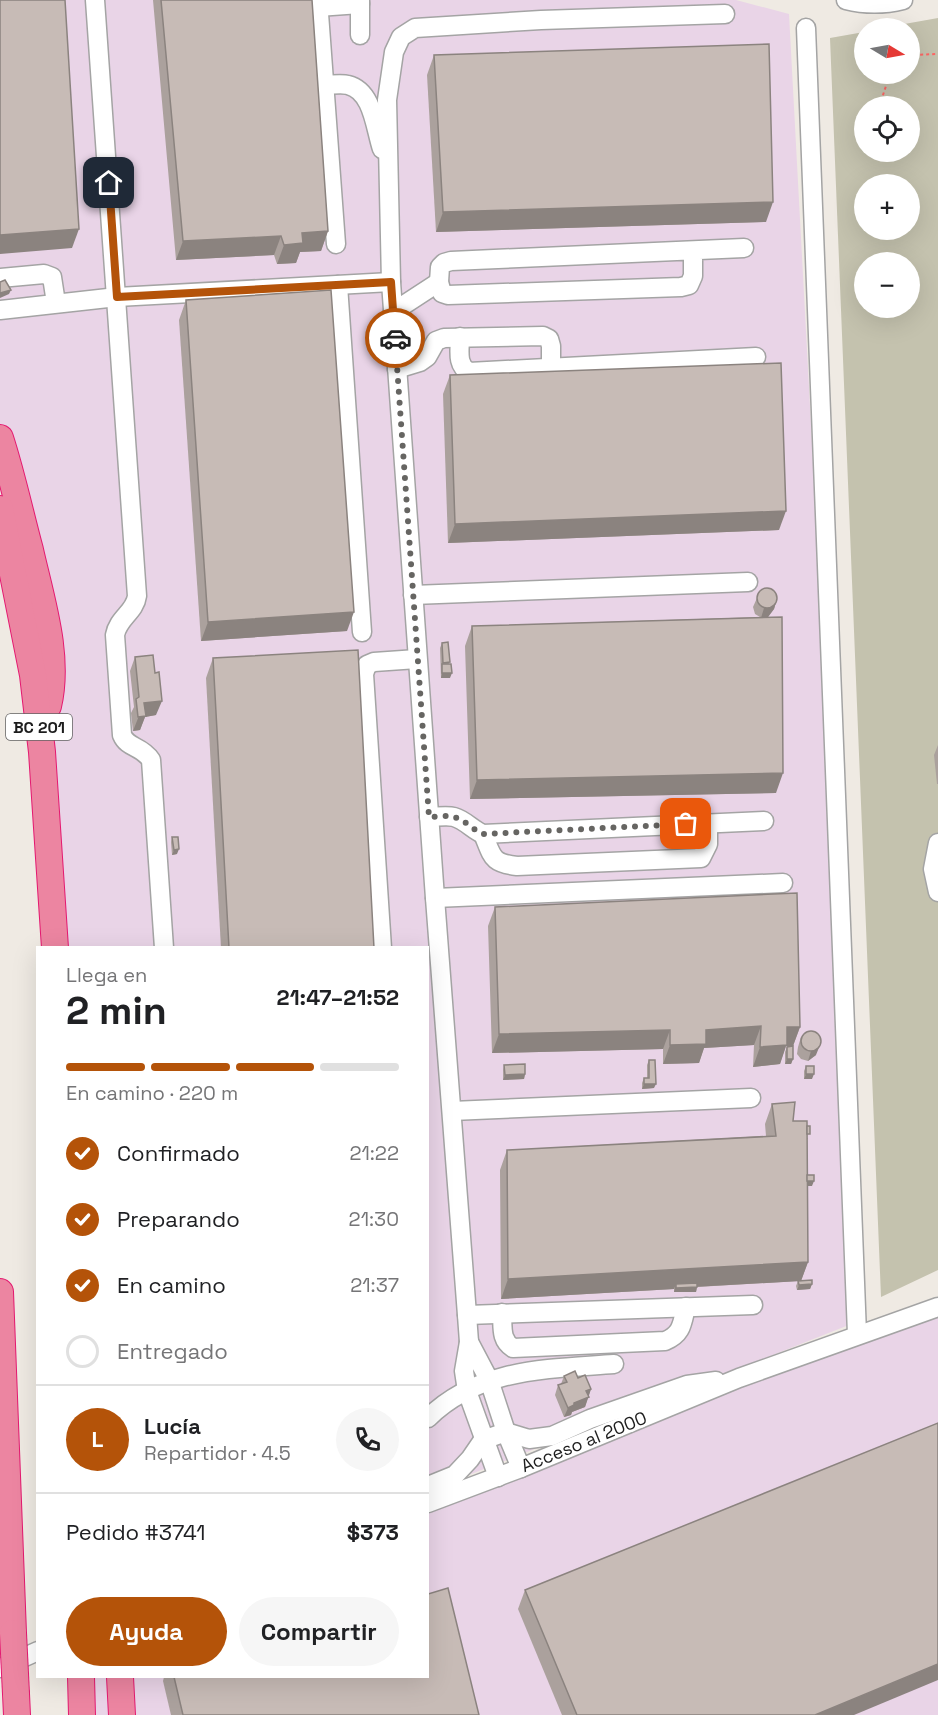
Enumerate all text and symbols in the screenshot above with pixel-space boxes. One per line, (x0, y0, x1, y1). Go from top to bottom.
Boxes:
north arrow (854, 18, 920, 84)
map controls (854, 18, 920, 318)
button: locate (854, 96, 920, 162)
pin (83, 157, 134, 208)
icon: home (92, 166, 125, 199)
button: + (854, 174, 920, 240)
button: − (854, 252, 920, 318)
courier (365, 308, 425, 368)
icon: car (379, 322, 412, 355)
road number: BC 201 (6, 714, 72, 740)
pin (660, 798, 711, 849)
icon: bag (669, 807, 702, 840)
text: Llega en (66, 962, 147, 988)
text: 21:47–21:52 (277, 983, 399, 1011)
text: 2 min (66, 986, 167, 1035)
text: En camino · 220 m (66, 1080, 238, 1106)
icon: check (66, 1137, 99, 1170)
text: Confirmado (117, 1139, 240, 1167)
text: 21:22 (349, 1140, 399, 1166)
icon: check (66, 1203, 99, 1236)
text: Preparando (117, 1205, 240, 1233)
text: 21:30 (349, 1206, 399, 1232)
icon: check (66, 1269, 99, 1302)
text: En camino (117, 1271, 226, 1299)
text: 21:37 (350, 1272, 399, 1298)
text: Entregado (117, 1337, 228, 1365)
street label: Acceso al 2000 (518, 1406, 650, 1477)
button: phone (336, 1408, 399, 1471)
text: Lucía (144, 1412, 201, 1440)
text: L (92, 1425, 103, 1453)
text: Repartidor · 4.5 (144, 1440, 291, 1466)
text: Pedido #3741 (66, 1518, 206, 1546)
text: $373 (347, 1518, 399, 1546)
button: Ayuda (66, 1597, 227, 1666)
button: Compartir (239, 1597, 399, 1666)

